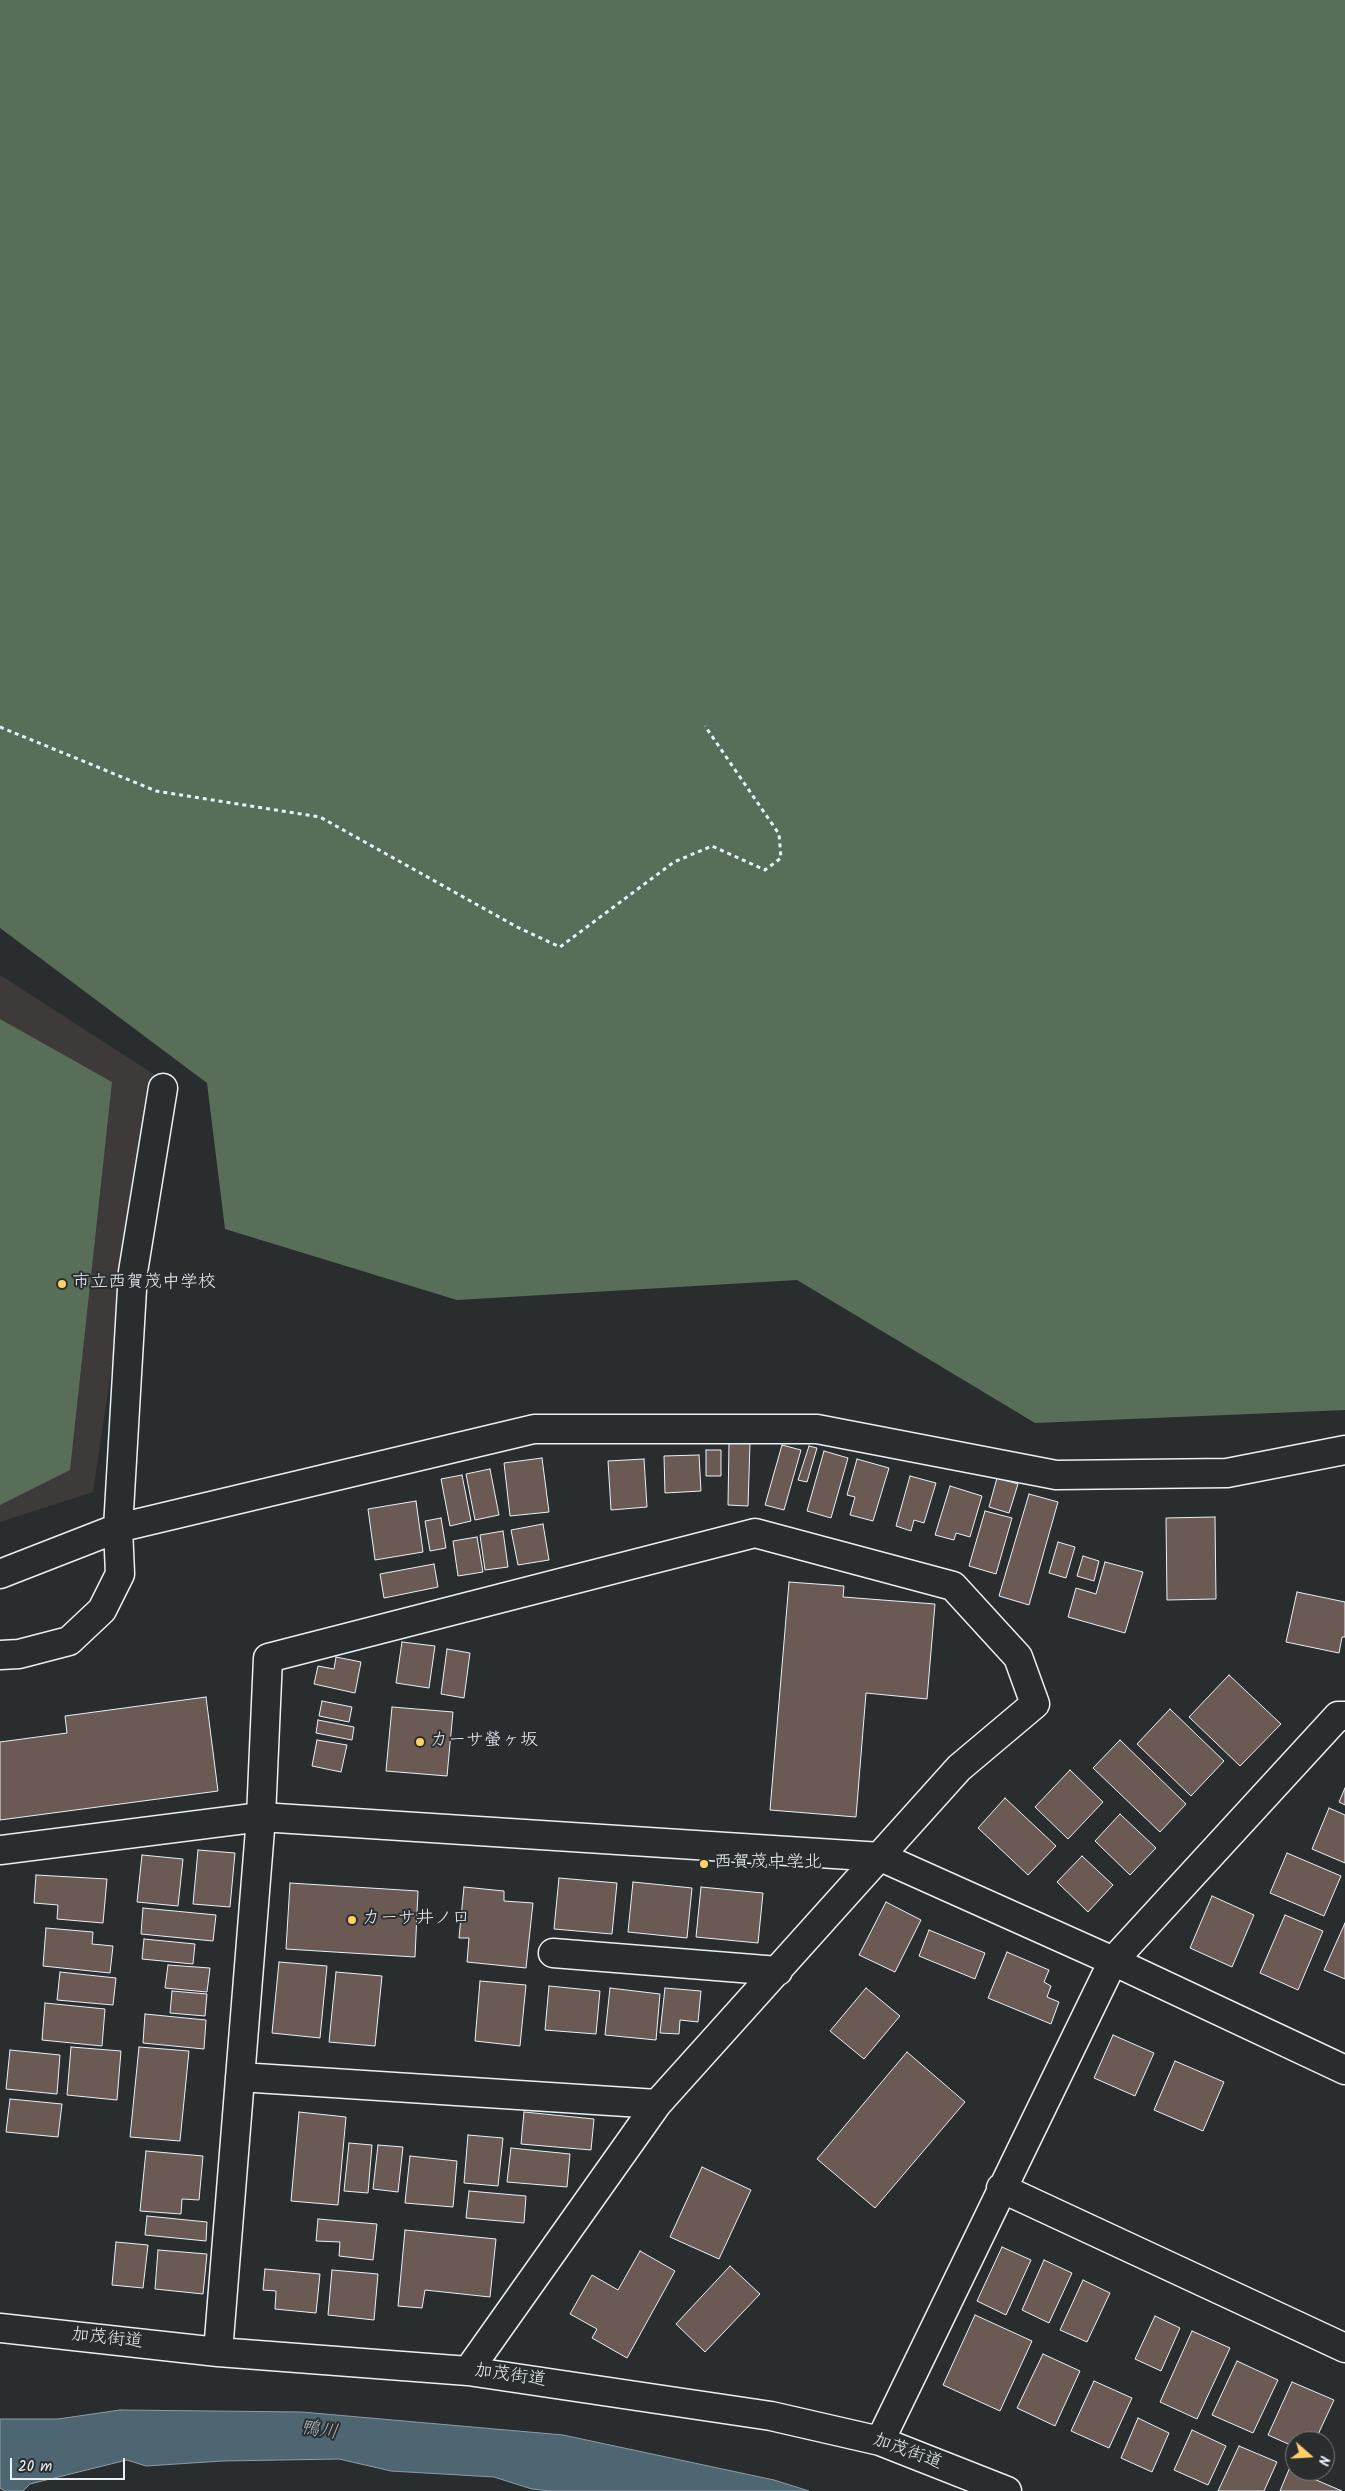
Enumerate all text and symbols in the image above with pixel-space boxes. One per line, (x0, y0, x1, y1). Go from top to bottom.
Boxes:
place label: 市立西賀茂中学校 (72, 1273, 216, 1295)
marker: 市立西賀茂中学校 (56, 1278, 68, 1290)
place label: カーサ螢ヶ坂 (430, 1731, 538, 1753)
marker: カーサ螢ヶ坂 (414, 1736, 426, 1748)
place label: 西賀茂中学北 (714, 1853, 822, 1875)
marker: 西賀茂中学北 (698, 1858, 710, 1870)
place label: カーサ井ノ口 (362, 1909, 470, 1931)
marker: カーサ井ノ口 (346, 1914, 358, 1926)
street label: 加茂街道 (70, 2325, 144, 2355)
street label: 加茂街道 (473, 2361, 547, 2393)
water label: 鴨川 (299, 2418, 339, 2446)
street label: 加茂街道 (869, 2431, 945, 2475)
north arrow (1285, 2431, 1335, 2481)
scale bar (12, 2448, 128, 2480)
text: N (1311, 2453, 1335, 2468)
text: 20 m (18, 2455, 52, 2479)

